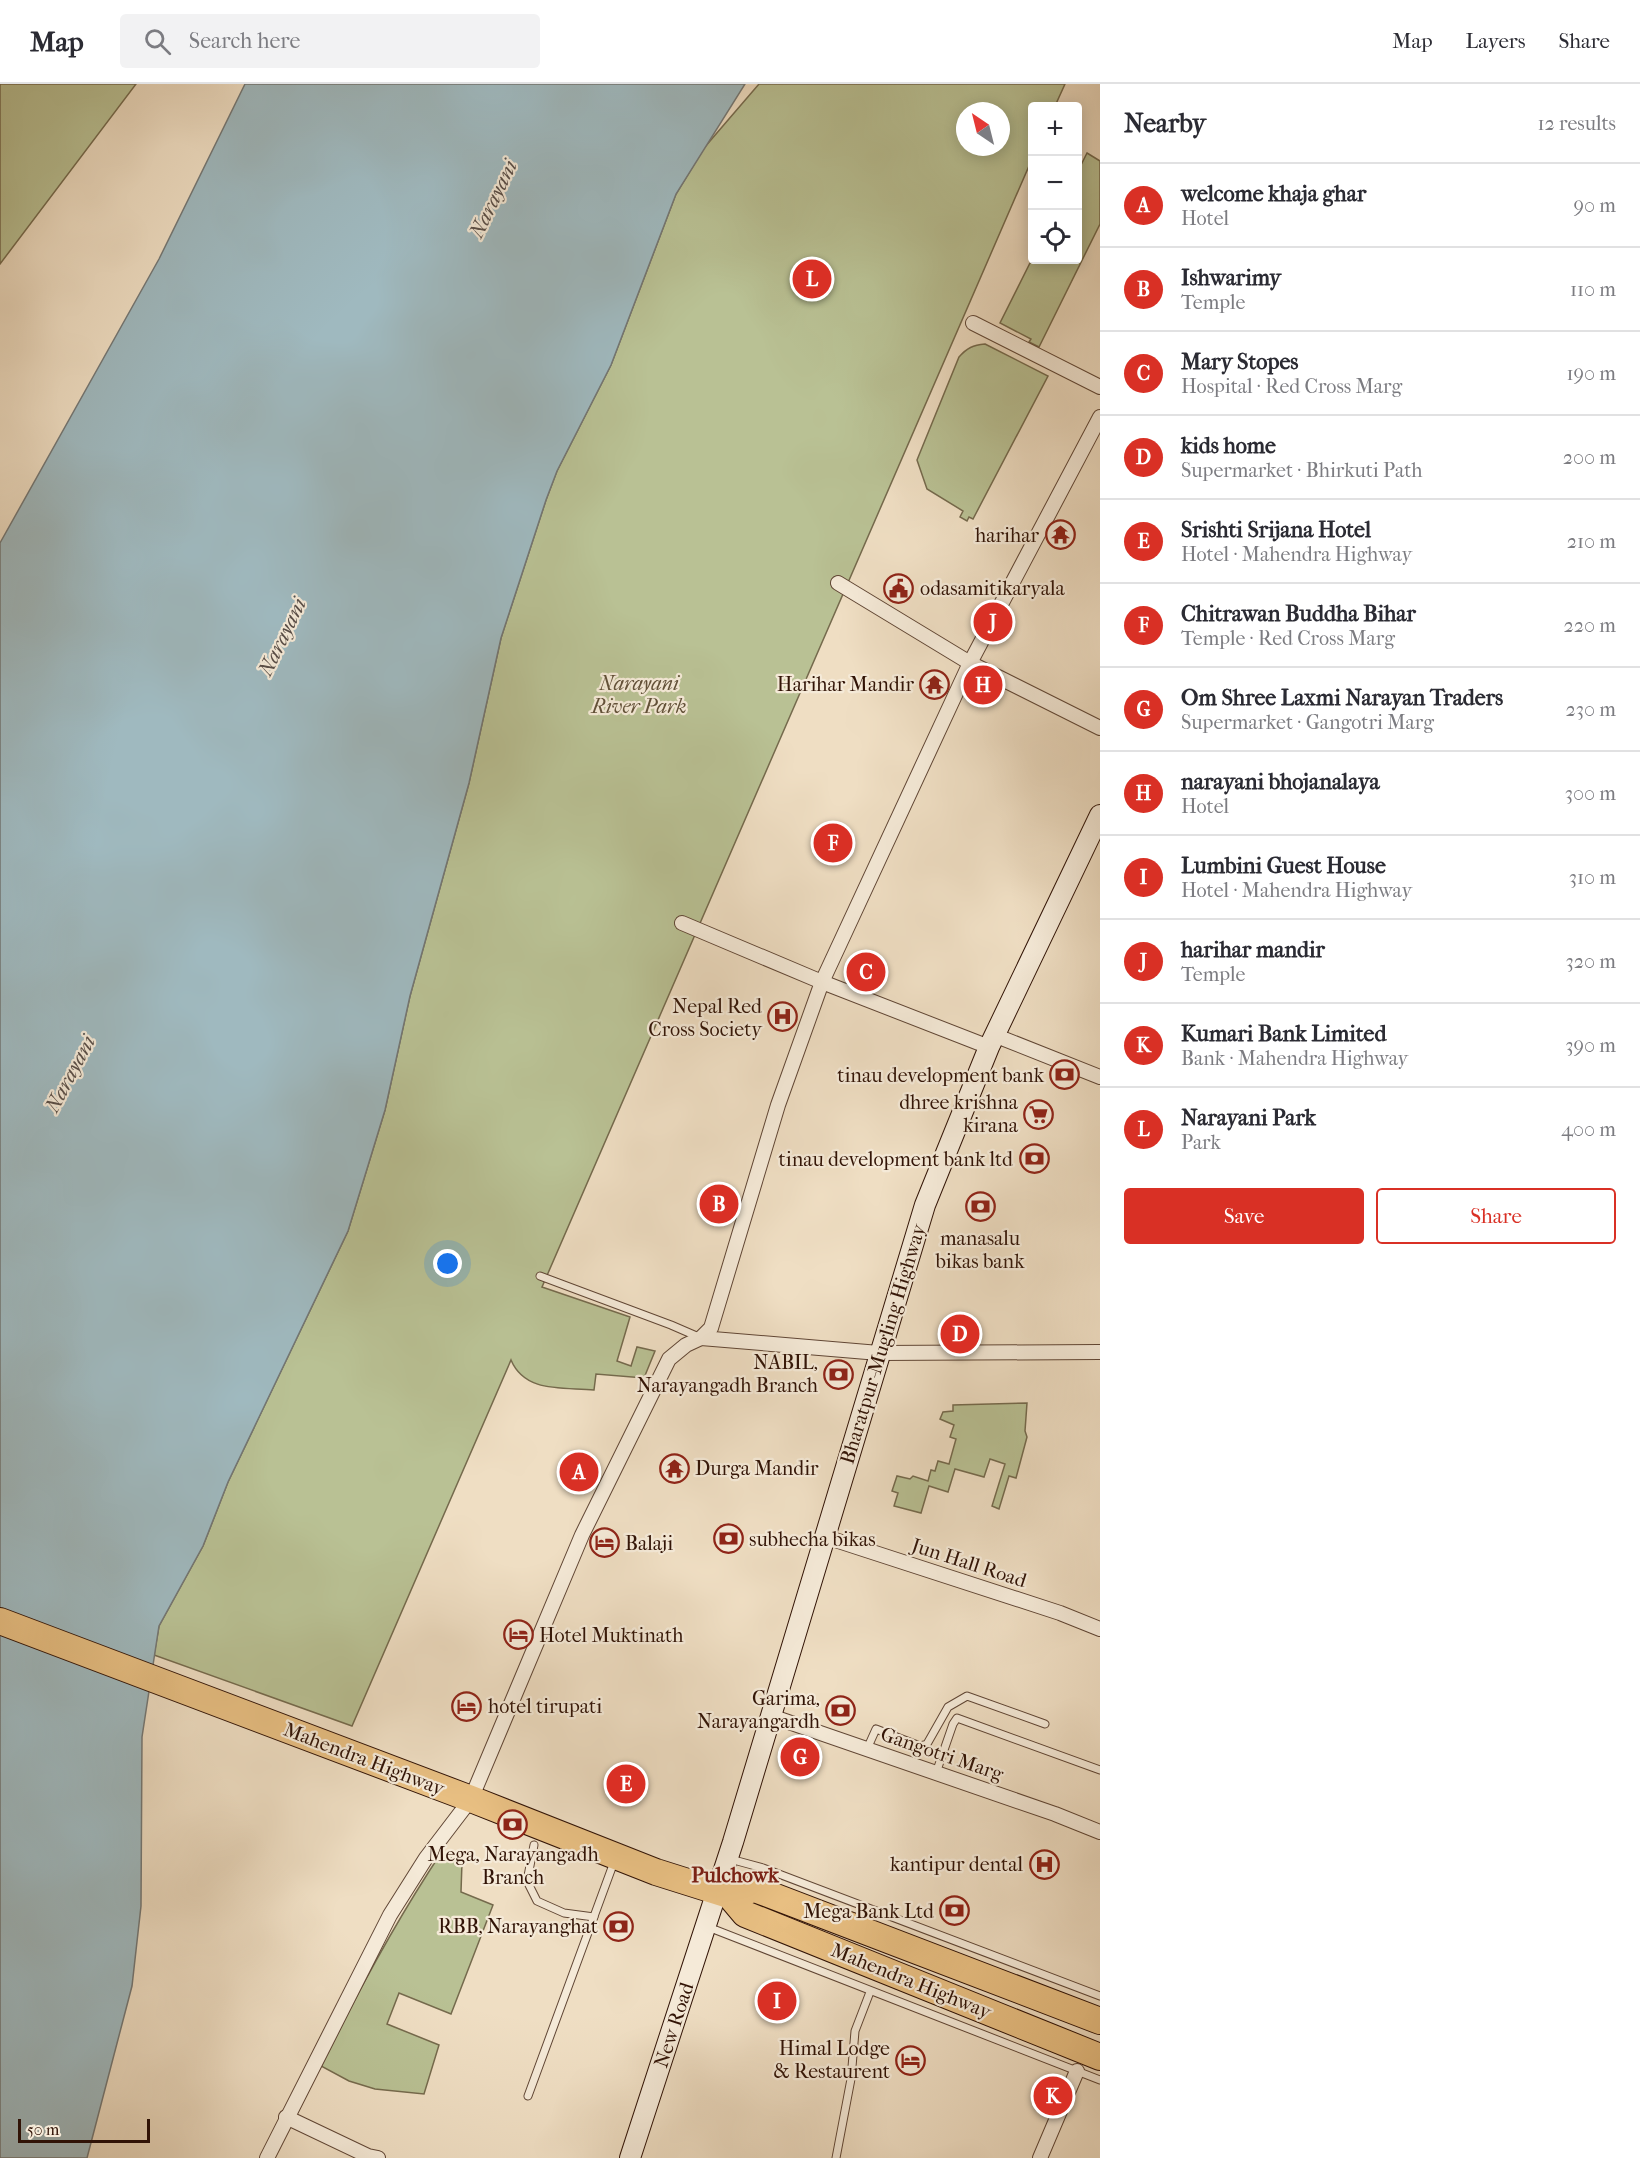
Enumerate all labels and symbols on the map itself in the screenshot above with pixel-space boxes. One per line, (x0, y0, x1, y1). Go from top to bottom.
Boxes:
north arrow (956, 102, 1010, 156)
water label: Narayani (464, 154, 523, 243)
pin: L (792, 256, 832, 302)
temple icon: harihar (1044, 519, 1076, 551)
place label: harihar (975, 524, 1039, 547)
public building icon: odasamitikaryala (883, 572, 915, 604)
place label: odasamitikaryala (920, 577, 1066, 600)
water label: Narayani (253, 592, 312, 681)
pin: J (974, 600, 1012, 644)
pin: H (964, 662, 1002, 708)
temple icon: Harihar Mandir (919, 668, 951, 700)
park label: Narayani River Park (590, 672, 686, 718)
place label: Harihar Mandir (777, 673, 914, 696)
pin: F (814, 820, 852, 866)
pin: C (846, 950, 886, 994)
place label: Nepal Red Cross Society (648, 995, 763, 1041)
hospital icon: Nepal Red Cross Society (767, 1001, 799, 1033)
water label: Narayani (39, 1030, 101, 1117)
bank icon: tinau development bank (1049, 1059, 1081, 1091)
place label: tinau development bank (837, 1064, 1045, 1087)
place label: dhree krishna kirana (899, 1091, 1019, 1137)
supermarket icon: dhree krishna kirana (1023, 1098, 1055, 1130)
bank icon: tinau development bank ltd (1018, 1143, 1050, 1175)
place label: tinau development bank ltd (779, 1148, 1014, 1171)
pin: B (700, 1182, 738, 1226)
bank icon: manasalu bikas bank (964, 1191, 996, 1223)
street label: Bharatpur-Mugling Highway (836, 1220, 931, 1467)
place label: manasalu bikas bank (934, 1227, 1025, 1273)
your location (433, 1249, 462, 1278)
pin: D (940, 1312, 980, 1356)
place label: NABIL, Narayangadh Branch (637, 1351, 819, 1397)
bank icon: NABIL, Narayangadh Branch (823, 1358, 855, 1390)
pin: A (560, 1450, 598, 1494)
temple icon: Durga Mandir (658, 1452, 690, 1484)
place label: Durga Mandir (695, 1457, 819, 1480)
bank icon: subhecha bikas (712, 1523, 744, 1555)
hotel icon: Balaji (588, 1527, 620, 1559)
place label: subhecha bikas (749, 1528, 876, 1551)
place label: Balaji (625, 1532, 673, 1555)
street label: Jun Hall Road (907, 1533, 1030, 1593)
hotel icon: Hotel Muktinath (502, 1619, 534, 1651)
place label: Hotel Muktinath (539, 1624, 684, 1647)
place label: Garima, Narayangardh (697, 1687, 821, 1733)
hotel icon: hotel tirupati (451, 1690, 483, 1722)
bank icon: Garima, Narayangardh (825, 1694, 857, 1726)
place label: hotel tirupati (488, 1695, 602, 1718)
street label: Mahendra Highway (280, 1718, 449, 1801)
street label: Gangotri Marg (878, 1722, 1007, 1786)
pin: G (780, 1734, 820, 1780)
pin: E (606, 1762, 646, 1806)
bank icon: Mega, Narayangadh Branch (497, 1808, 529, 1840)
place label: Mega, Narayangadh Branch (427, 1843, 599, 1889)
hospital icon: kantipur dental (1028, 1848, 1060, 1880)
place label: kantipur dental (890, 1853, 1023, 1876)
district label: Pulchowk (691, 1863, 780, 1887)
bank icon: Mega Bank Ltd (939, 1895, 971, 1927)
place label: Mega Bank Ltd (803, 1900, 935, 1923)
bank icon: RBB, Narayanghat (603, 1910, 635, 1942)
place label: RBB, Narayanghat (438, 1915, 598, 1938)
street label: Mahendra Highway (828, 1938, 996, 2024)
street label: New Road (649, 1978, 699, 2071)
pin: I (758, 1978, 796, 2024)
place label: Himal Lodge & Restaurent (773, 2037, 890, 2083)
hotel icon: Himal Lodge & Restaurent (895, 2044, 927, 2076)
pin: K (1034, 2074, 1072, 2118)
scale bar (18, 2116, 150, 2144)

